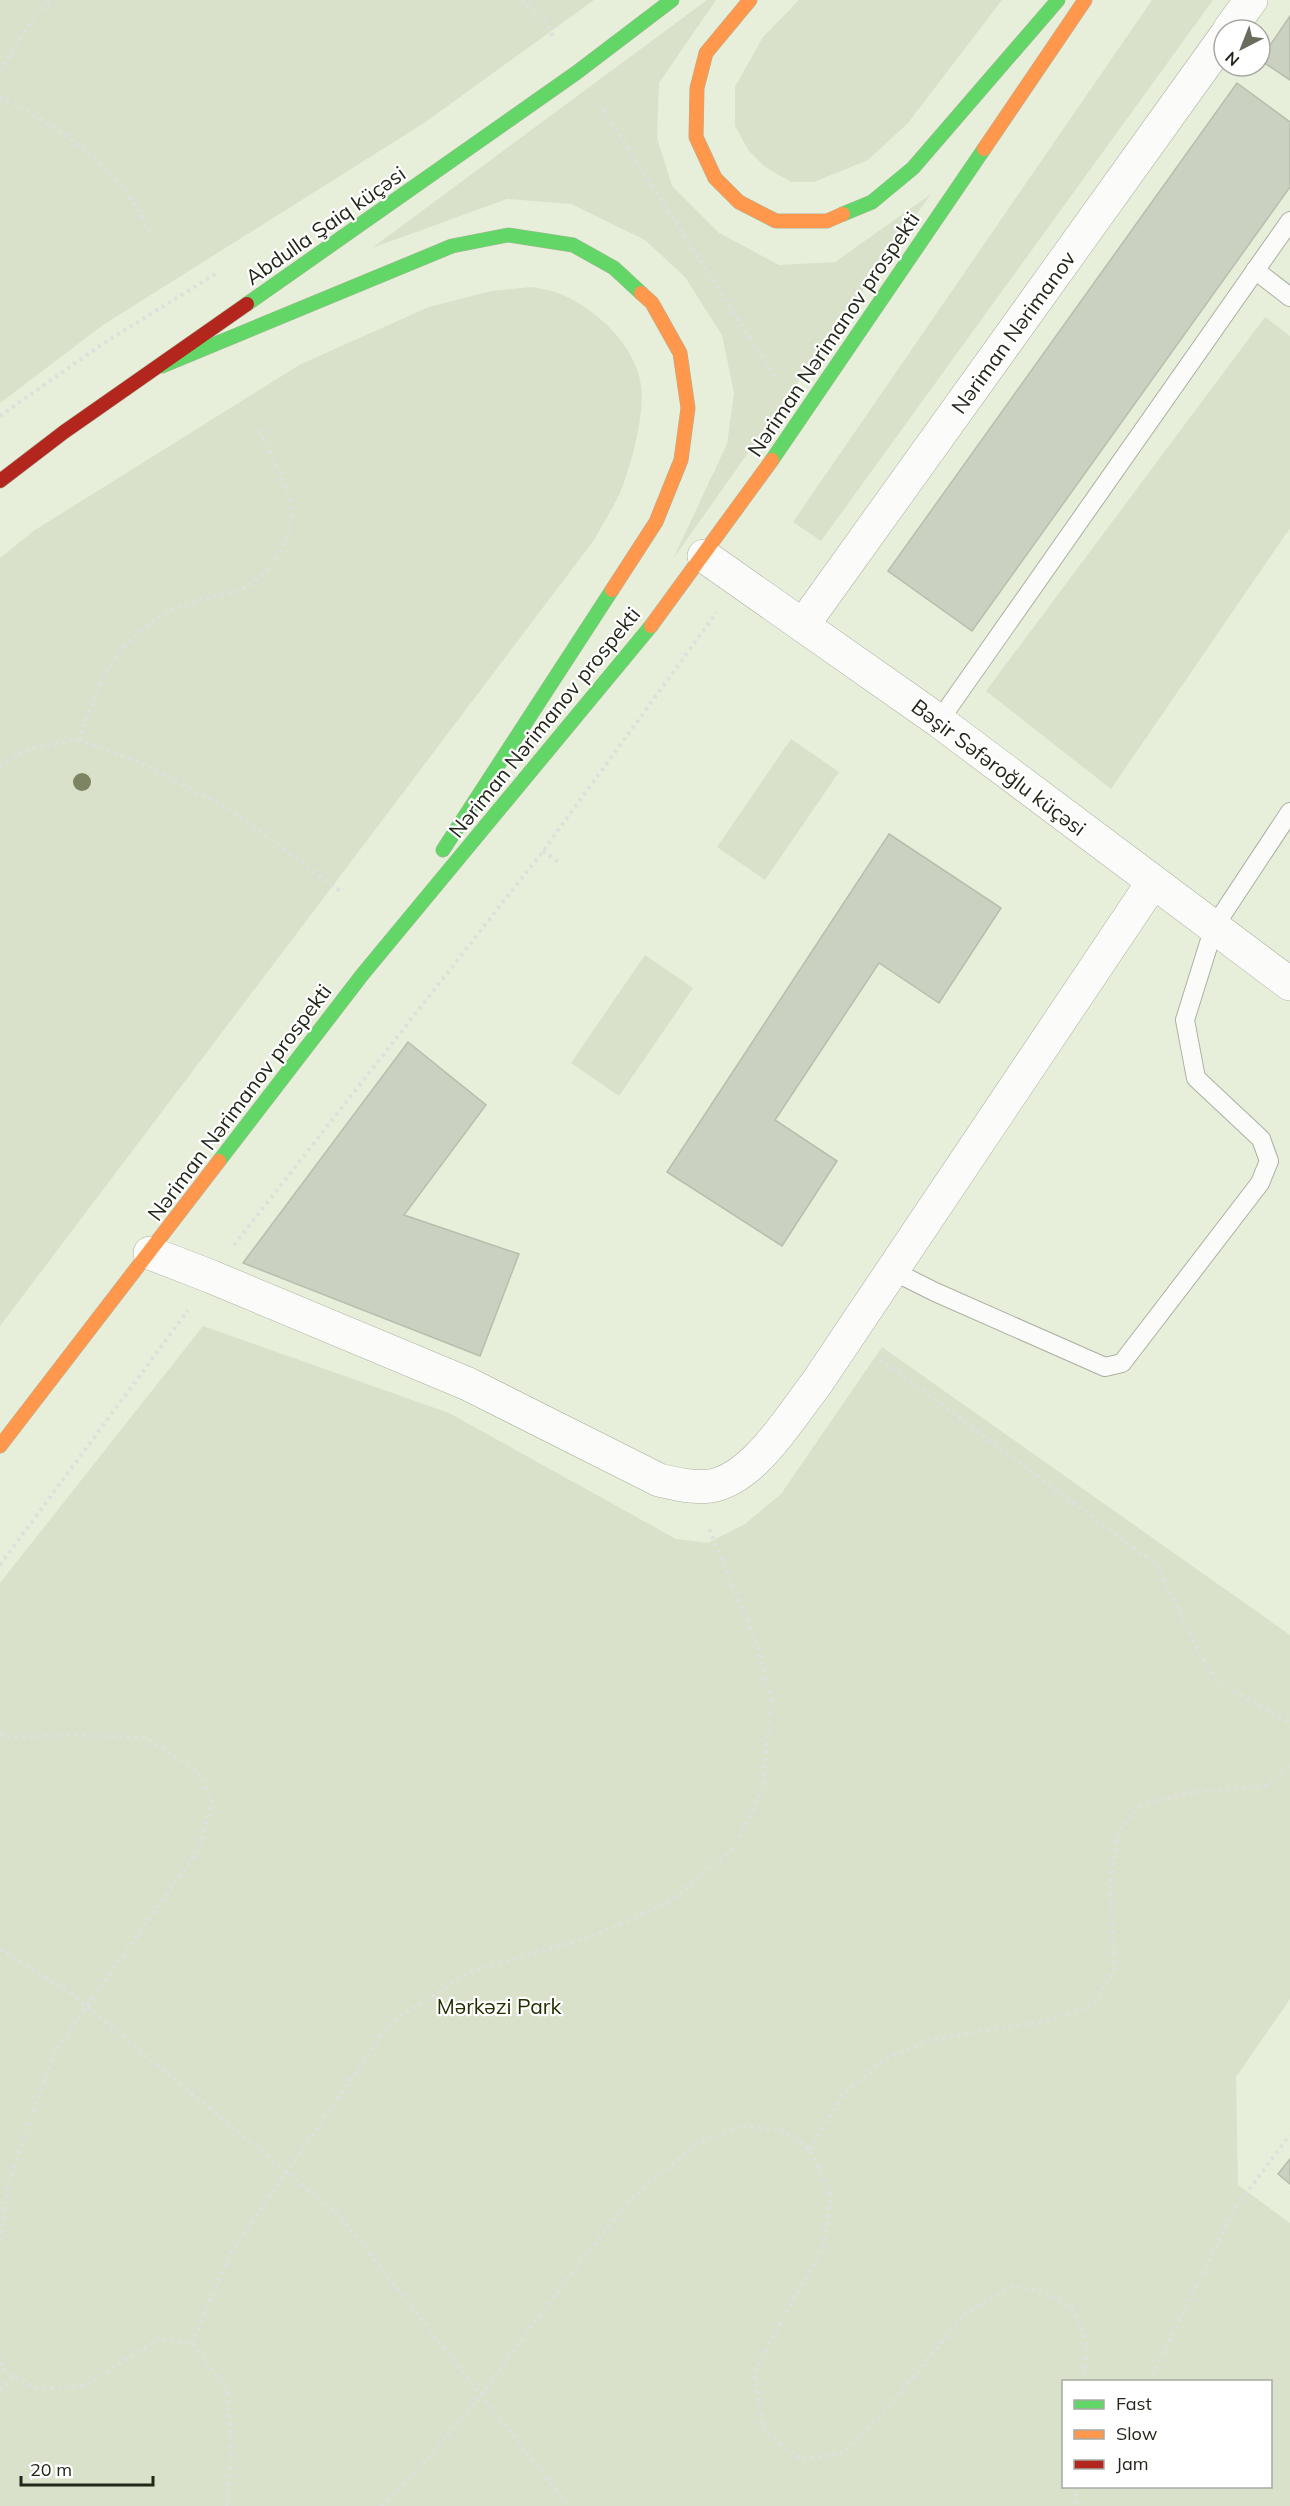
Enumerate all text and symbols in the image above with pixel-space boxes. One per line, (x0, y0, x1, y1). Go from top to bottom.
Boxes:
north arrow (1212, 18, 1272, 78)
text: N (1221, 48, 1243, 71)
street label: Abdulla Şaiq küçəsi (240, 160, 410, 290)
street label: Nəriman Nərimanov prospekti (741, 207, 925, 461)
street label: Nəriman Nərimanov (945, 246, 1081, 418)
street label: Nəriman Nərimanov prospekti (443, 601, 645, 843)
street label: Bəşir Səfəroğlu küçəsi (907, 693, 1091, 841)
street label: Nəriman Nərimanov prospekti (141, 979, 337, 1225)
park label: Mərkəzi Park (437, 1993, 561, 2019)
legend (1062, 2380, 1272, 2488)
text: Fast (1116, 2392, 1152, 2415)
text: Slow (1116, 2422, 1158, 2445)
scale bar (21, 2449, 153, 2487)
text: Jam (1116, 2452, 1149, 2475)
text: 20 m (30, 2458, 72, 2481)

